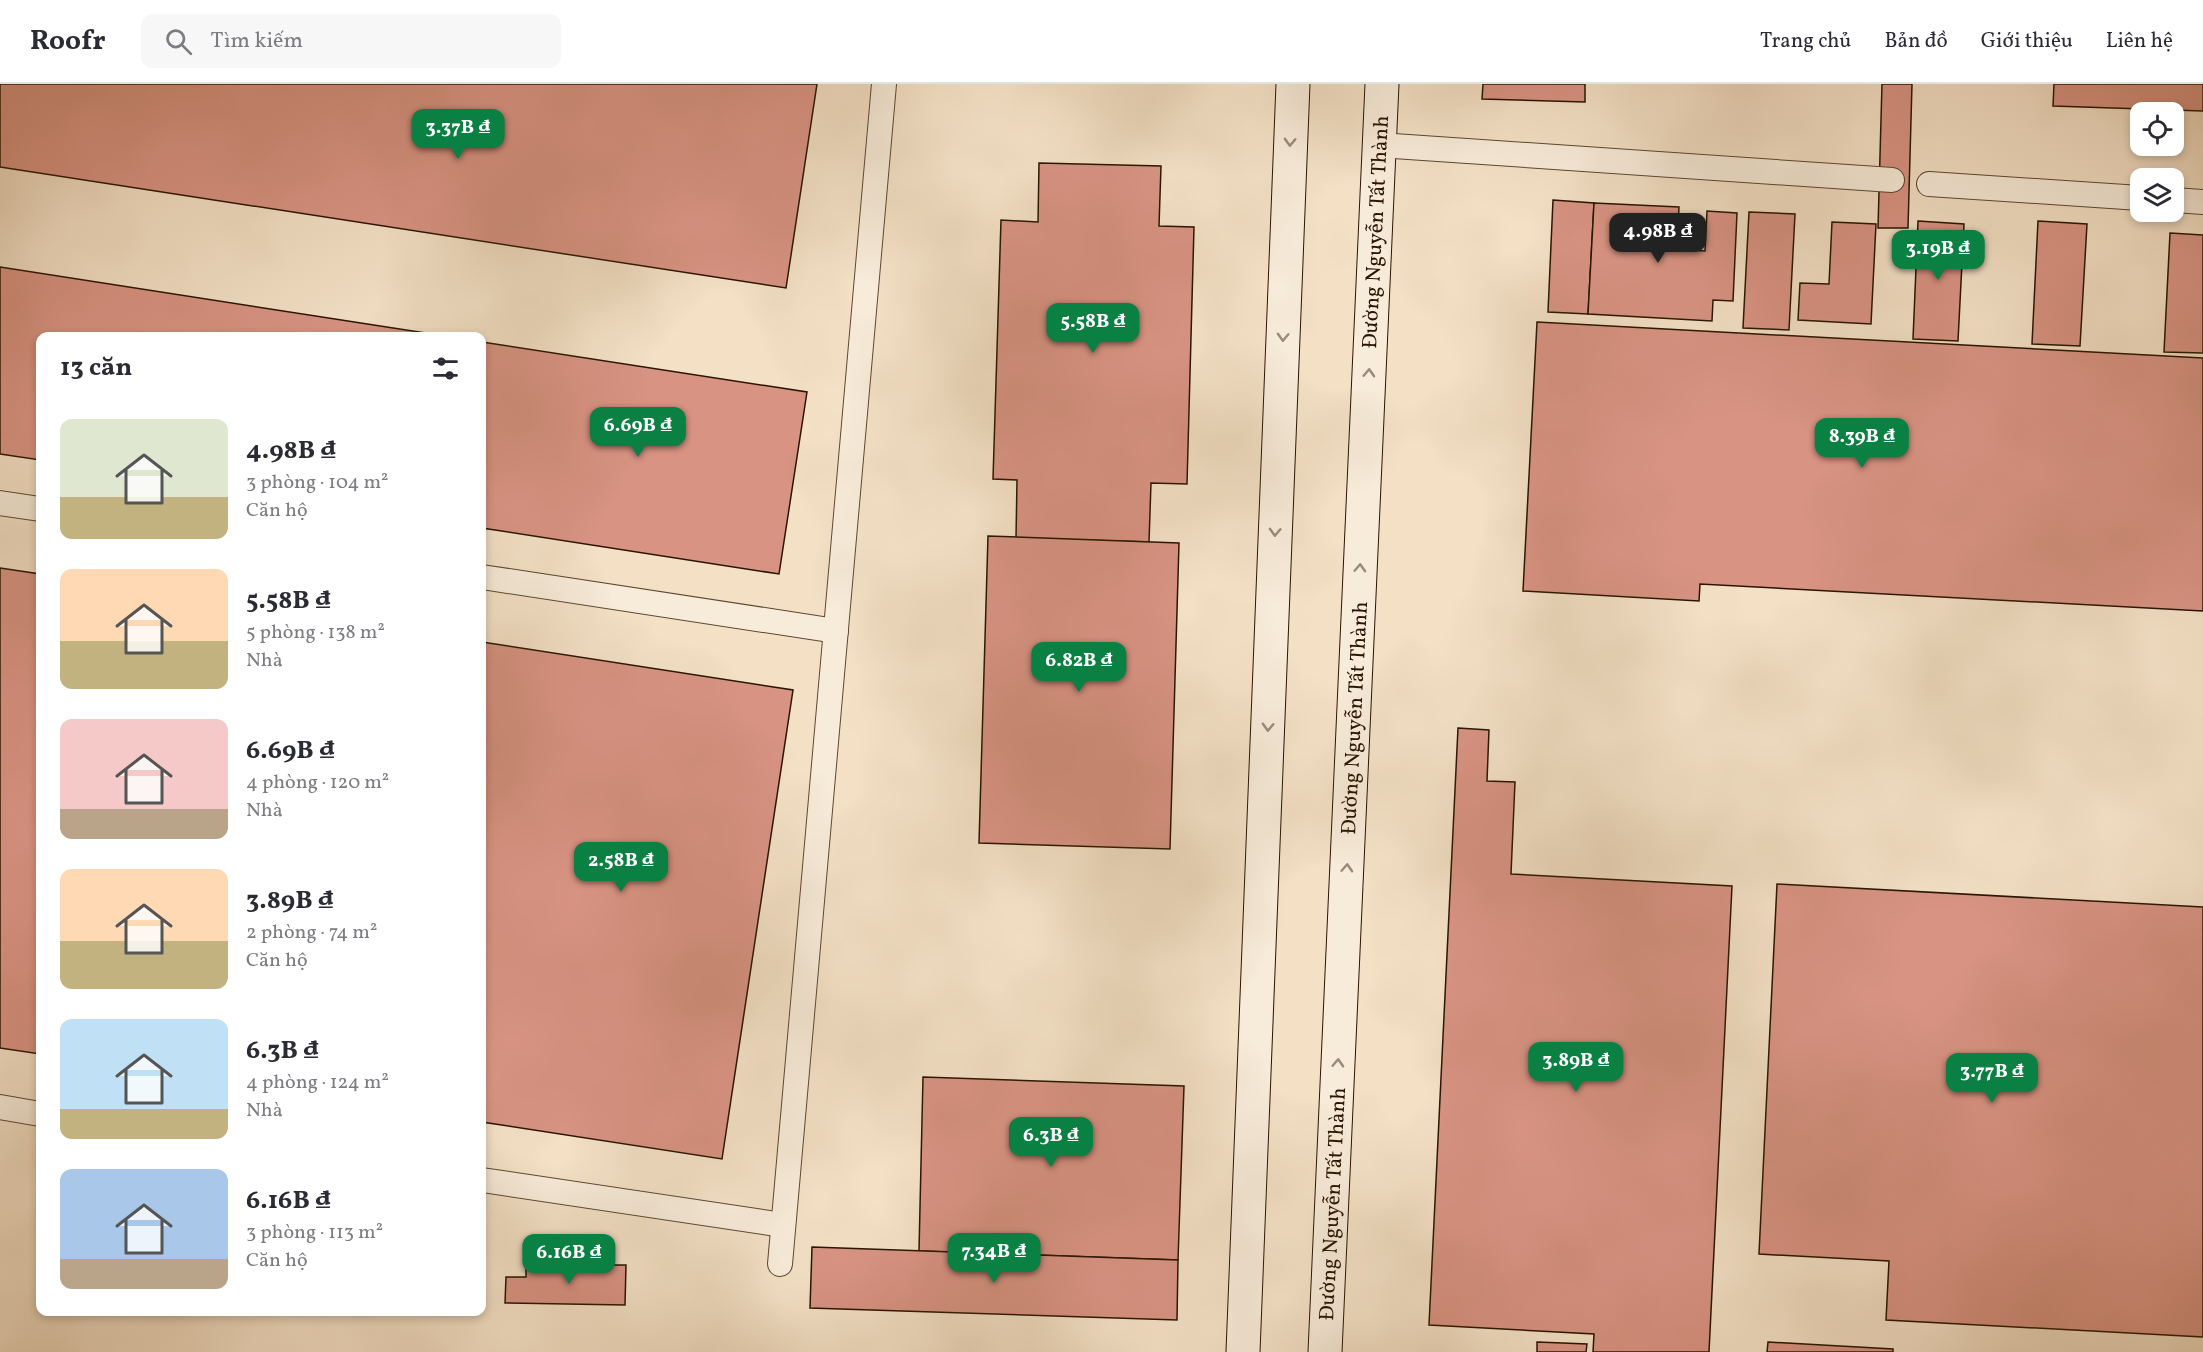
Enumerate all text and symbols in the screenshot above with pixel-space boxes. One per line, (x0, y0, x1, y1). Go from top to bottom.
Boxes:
search box (141, 14, 561, 68)
text: Roofr (30, 22, 105, 61)
icon: search (162, 25, 195, 58)
text: Tìm kiếm (210, 26, 303, 57)
text: Trang chủ (1760, 27, 1851, 56)
text: Bản đồ (1884, 27, 1948, 56)
text: Giới thiệu (1981, 27, 2073, 56)
text: Liên hệ (2106, 27, 2173, 56)
map controls (2130, 102, 2184, 222)
button: locate (2130, 102, 2184, 156)
pin: 3.37B ₫ (403, 109, 513, 160)
text: 3.37B ₫ (426, 114, 490, 142)
street label: Đường Nguyễn Tất Thành (1356, 115, 1397, 349)
one-way arrow (1284, 138, 1297, 147)
button: layers (2130, 168, 2184, 222)
pin: 4.98B ₫ (1603, 213, 1713, 264)
text: 4.98B ₫ (1623, 218, 1693, 246)
pin: 3.19B ₫ (1883, 230, 1993, 281)
text: 3.19B ₫ (1906, 235, 1970, 263)
pin: 5.58B ₫ (1038, 303, 1148, 354)
text: 5.58B ₫ (1060, 308, 1126, 336)
one-way arrow (1276, 333, 1289, 342)
text: 13 căn (60, 350, 132, 386)
icon: filters (429, 352, 462, 385)
one-way arrow (1363, 369, 1376, 378)
pin: 6.69B ₫ (583, 407, 693, 458)
text: 6.69B ₫ (604, 412, 672, 440)
pin: 8.39B ₫ (1807, 418, 1917, 469)
text: 8.39B ₫ (1829, 423, 1895, 451)
text: 4.98B ₫ (246, 433, 336, 469)
icon: home (108, 443, 180, 515)
text: 3 phòng · 104 m² (246, 469, 388, 497)
text: Căn hộ (246, 497, 308, 525)
one-way arrow (1269, 528, 1282, 537)
one-way arrow (1354, 564, 1367, 573)
text: 5.58B ₫ (246, 583, 331, 619)
icon: home (108, 593, 180, 665)
street label: Đường Nguyễn Tất Thành (1335, 601, 1376, 835)
text: 5 phòng · 138 m² (246, 619, 385, 647)
pin: 6.82B ₫ (1024, 642, 1134, 693)
text: Nhà (246, 647, 283, 675)
text: 6.82B ₫ (1045, 647, 1113, 675)
one-way arrow (1261, 723, 1274, 732)
text: 6.69B ₫ (246, 733, 335, 769)
icon: home (108, 743, 180, 815)
text: 4 phòng · 120 m² (246, 769, 389, 797)
text: Nhà (246, 797, 283, 825)
pin: 2.58B ₫ (566, 842, 676, 893)
text: 2.58B ₫ (588, 847, 654, 875)
one-way arrow (1340, 863, 1353, 872)
text: 3.89B ₫ (246, 883, 334, 919)
icon: home (108, 893, 180, 965)
text: 2 phòng · 74 m² (246, 919, 377, 947)
text: Căn hộ (246, 947, 308, 975)
text: 6.3B ₫ (246, 1033, 319, 1069)
pin: 3.89B ₫ (1521, 1042, 1631, 1093)
icon: home (108, 1043, 180, 1115)
text: 3.89B ₫ (1542, 1047, 1610, 1075)
pin: 3.77B ₫ (1937, 1053, 2047, 1104)
one-way arrow (1332, 1058, 1345, 1067)
text: 3.77B ₫ (1960, 1058, 2024, 1086)
text: 4 phòng · 124 m² (246, 1069, 389, 1097)
street label: Đường Nguyễn Tất Thành (1313, 1087, 1354, 1321)
text: Nhà (246, 1097, 283, 1125)
pin: 6.3B ₫ (1002, 1117, 1100, 1168)
text: 6.3B ₫ (1023, 1122, 1079, 1150)
text: 6.16B ₫ (246, 1183, 331, 1219)
icon: home (108, 1193, 180, 1265)
text: 3 phòng · 113 m² (246, 1219, 383, 1247)
pin: 7.34B ₫ (939, 1233, 1049, 1284)
pin: 6.16B ₫ (514, 1234, 624, 1285)
text: 7.34B ₫ (962, 1238, 1026, 1266)
text: 6.16B ₫ (536, 1239, 602, 1267)
text: Căn hộ (246, 1247, 308, 1275)

